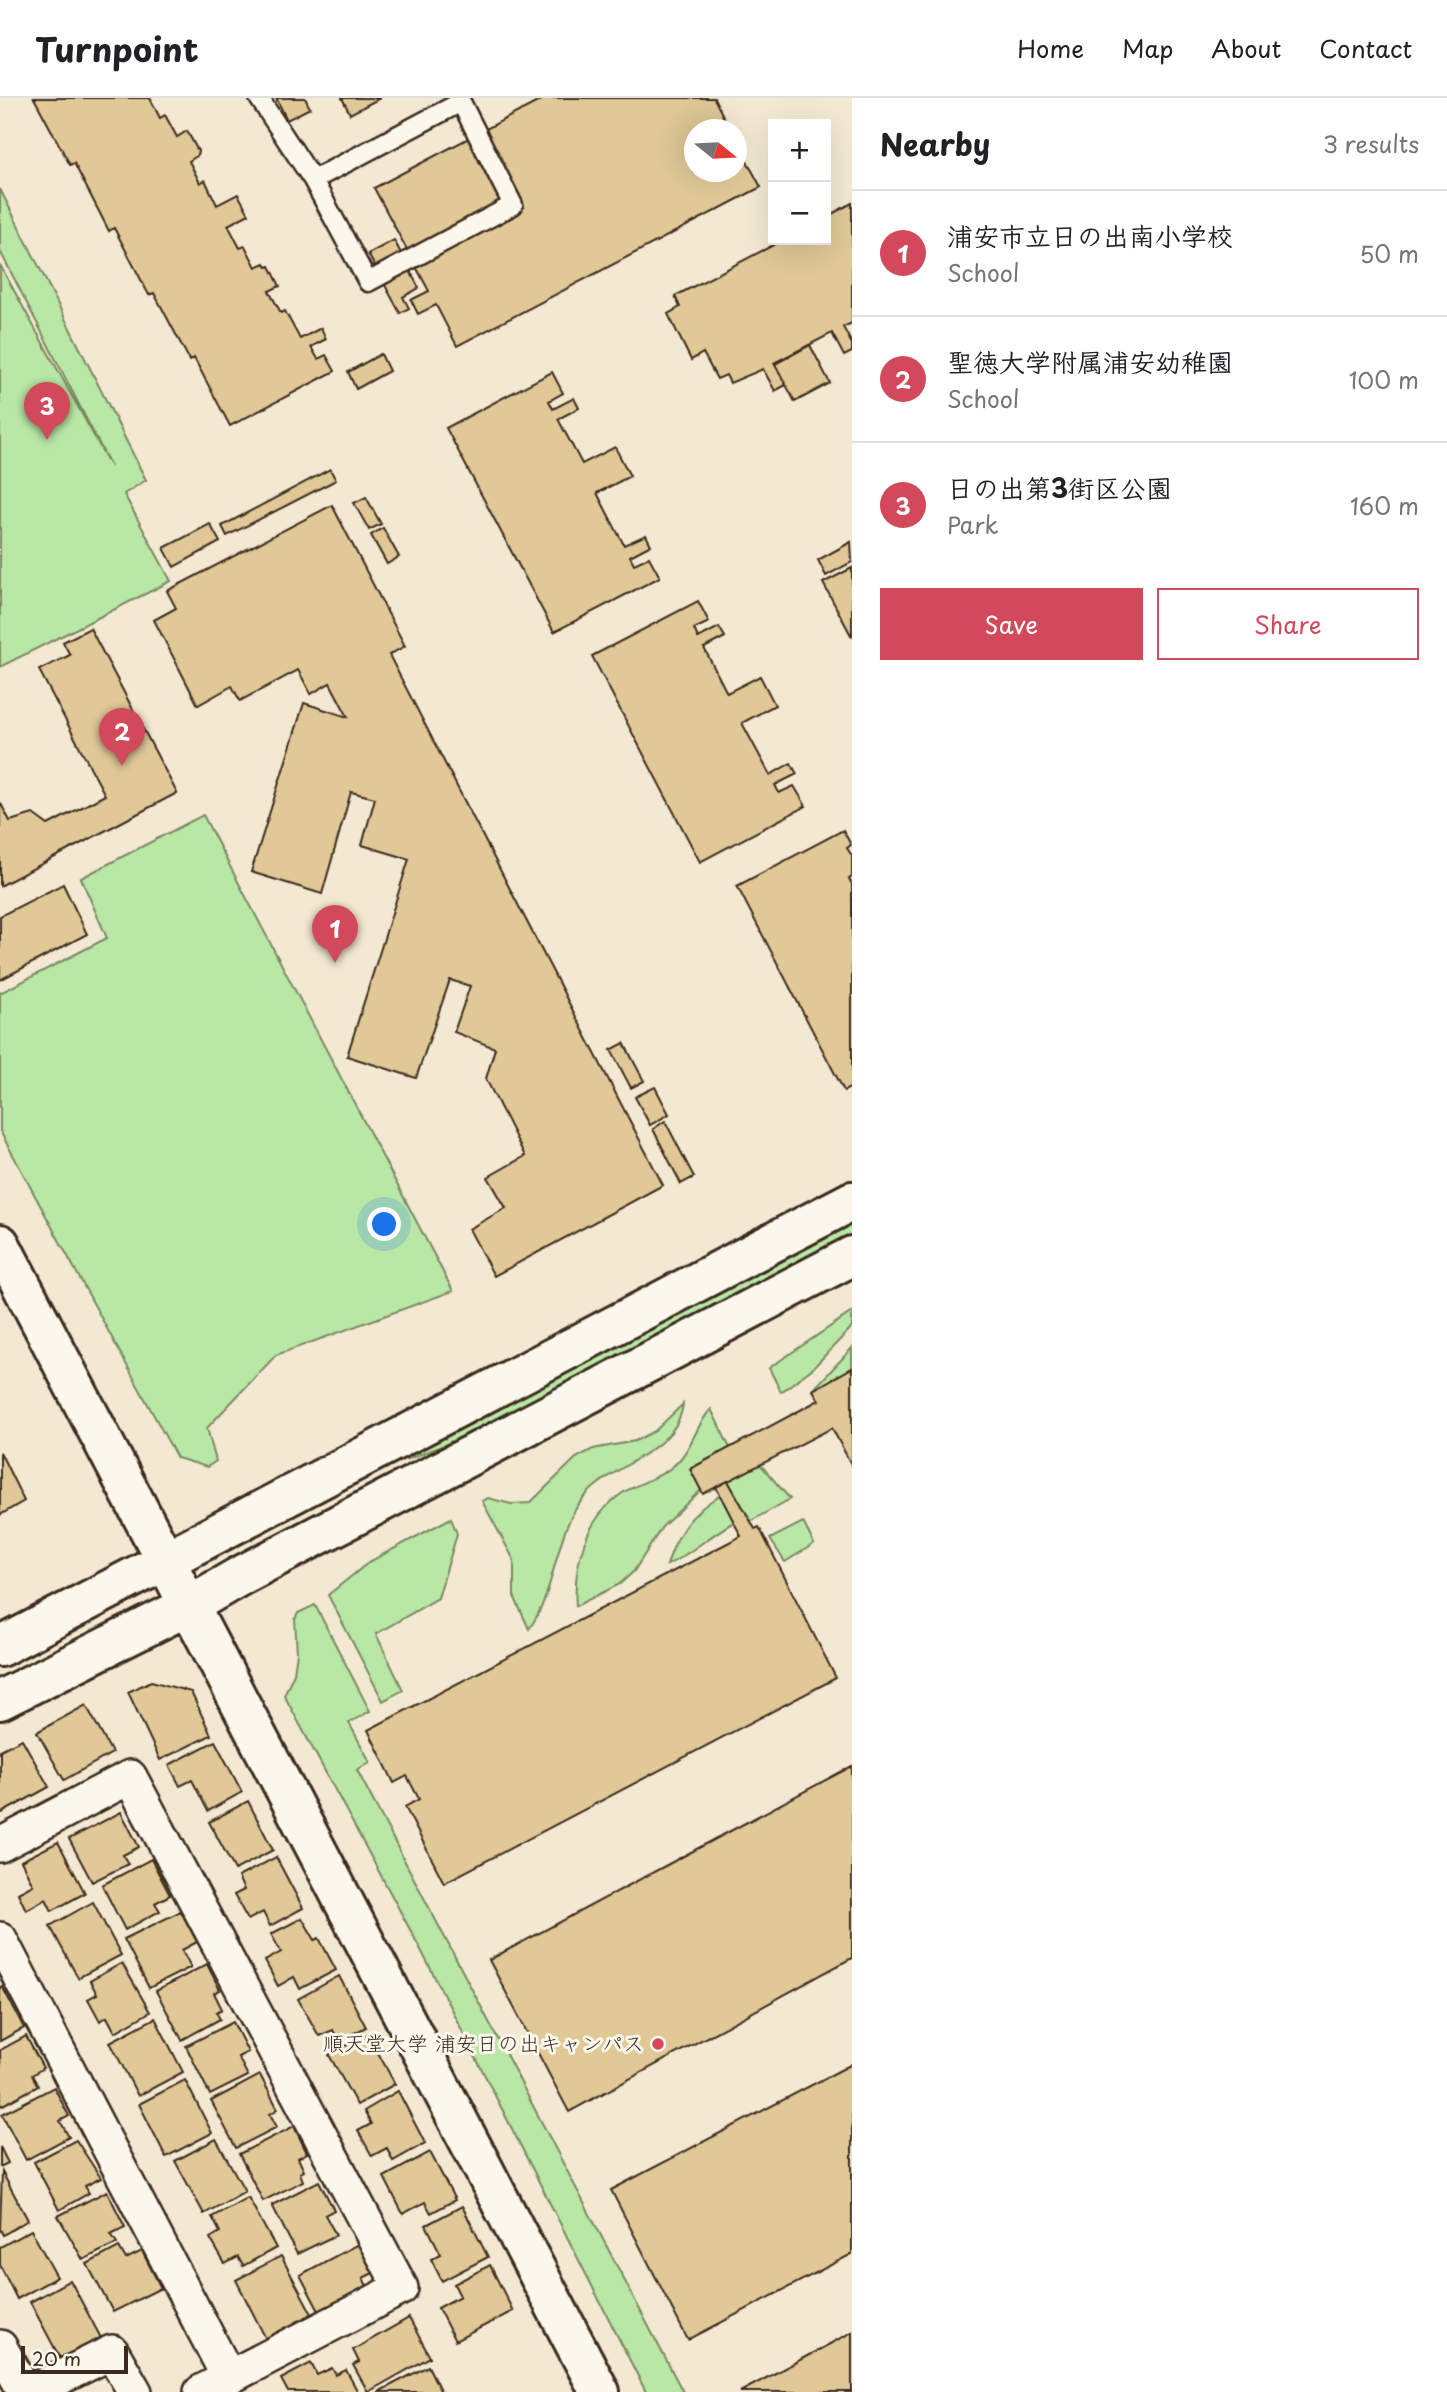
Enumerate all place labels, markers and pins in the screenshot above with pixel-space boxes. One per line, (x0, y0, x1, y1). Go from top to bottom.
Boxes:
pin: 3 (24, 382, 70, 440)
pin: 2 (99, 708, 145, 766)
pin: 1 (312, 905, 358, 963)
place label: 順天堂大学 浦安日の出キャンパス (323, 2026, 644, 2058)
marker: 順天堂大学 浦安日の出キャンパス (650, 2036, 666, 2052)

